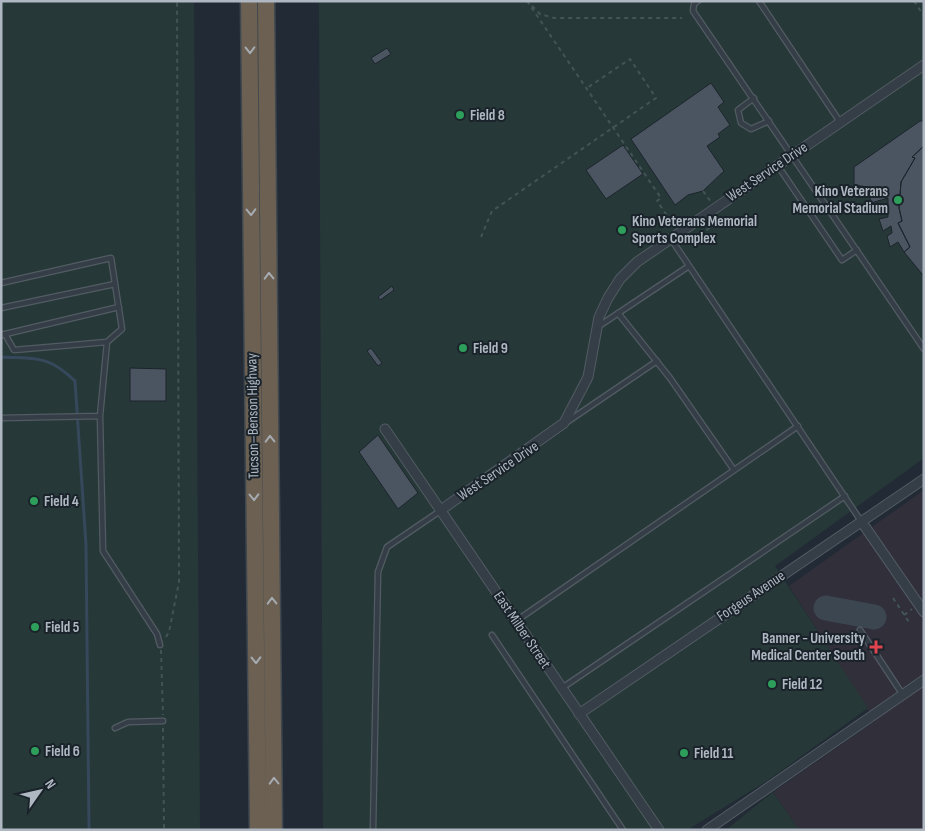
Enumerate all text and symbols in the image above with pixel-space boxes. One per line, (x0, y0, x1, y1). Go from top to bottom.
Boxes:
one-way arrow (244, 46, 255, 54)
place label: Field 8 (470, 106, 505, 125)
marker: Field 8 (454, 109, 466, 121)
street label: West Service Drive (723, 138, 811, 206)
place label: Kino Veterans Memorial Stadium (793, 182, 888, 218)
marker: Kino Veterans Memorial Stadium (892, 194, 904, 206)
one-way arrow (246, 209, 256, 217)
place label: Kino Veterans Memorial Sports Complex (632, 212, 757, 248)
marker: Kino Veterans Memorial Sports Complex (616, 224, 628, 236)
one-way arrow (264, 272, 274, 280)
place label: Field 9 (473, 339, 508, 358)
marker: Field 9 (457, 342, 469, 354)
street label: Tucson–Benson Highway (242, 353, 264, 479)
one-way arrow (265, 434, 275, 442)
street label: West Service Drive (454, 437, 542, 505)
place label: Field 4 (44, 492, 79, 511)
one-way arrow (249, 494, 259, 502)
marker: Field 4 (28, 495, 40, 507)
street label: Forgeus Avenue (713, 566, 789, 626)
street label: East Milber Street (489, 588, 555, 673)
one-way arrow (267, 597, 277, 604)
place label: Field 5 (45, 618, 80, 637)
marker: Field 5 (29, 621, 41, 633)
place label: Banner - University Medical Center South (751, 629, 866, 665)
marker: Banner - University Medical Center South (869, 640, 883, 654)
one-way arrow (251, 656, 261, 664)
place label: Field 12 (782, 675, 822, 694)
marker: Field 12 (766, 678, 778, 690)
place label: Field 6 (45, 742, 80, 761)
place label: Field 11 (694, 744, 734, 763)
marker: Field 6 (29, 745, 41, 757)
marker: Field 11 (678, 747, 690, 759)
north arrow (15, 766, 65, 816)
text: N (41, 776, 60, 792)
one-way arrow (269, 777, 279, 784)

